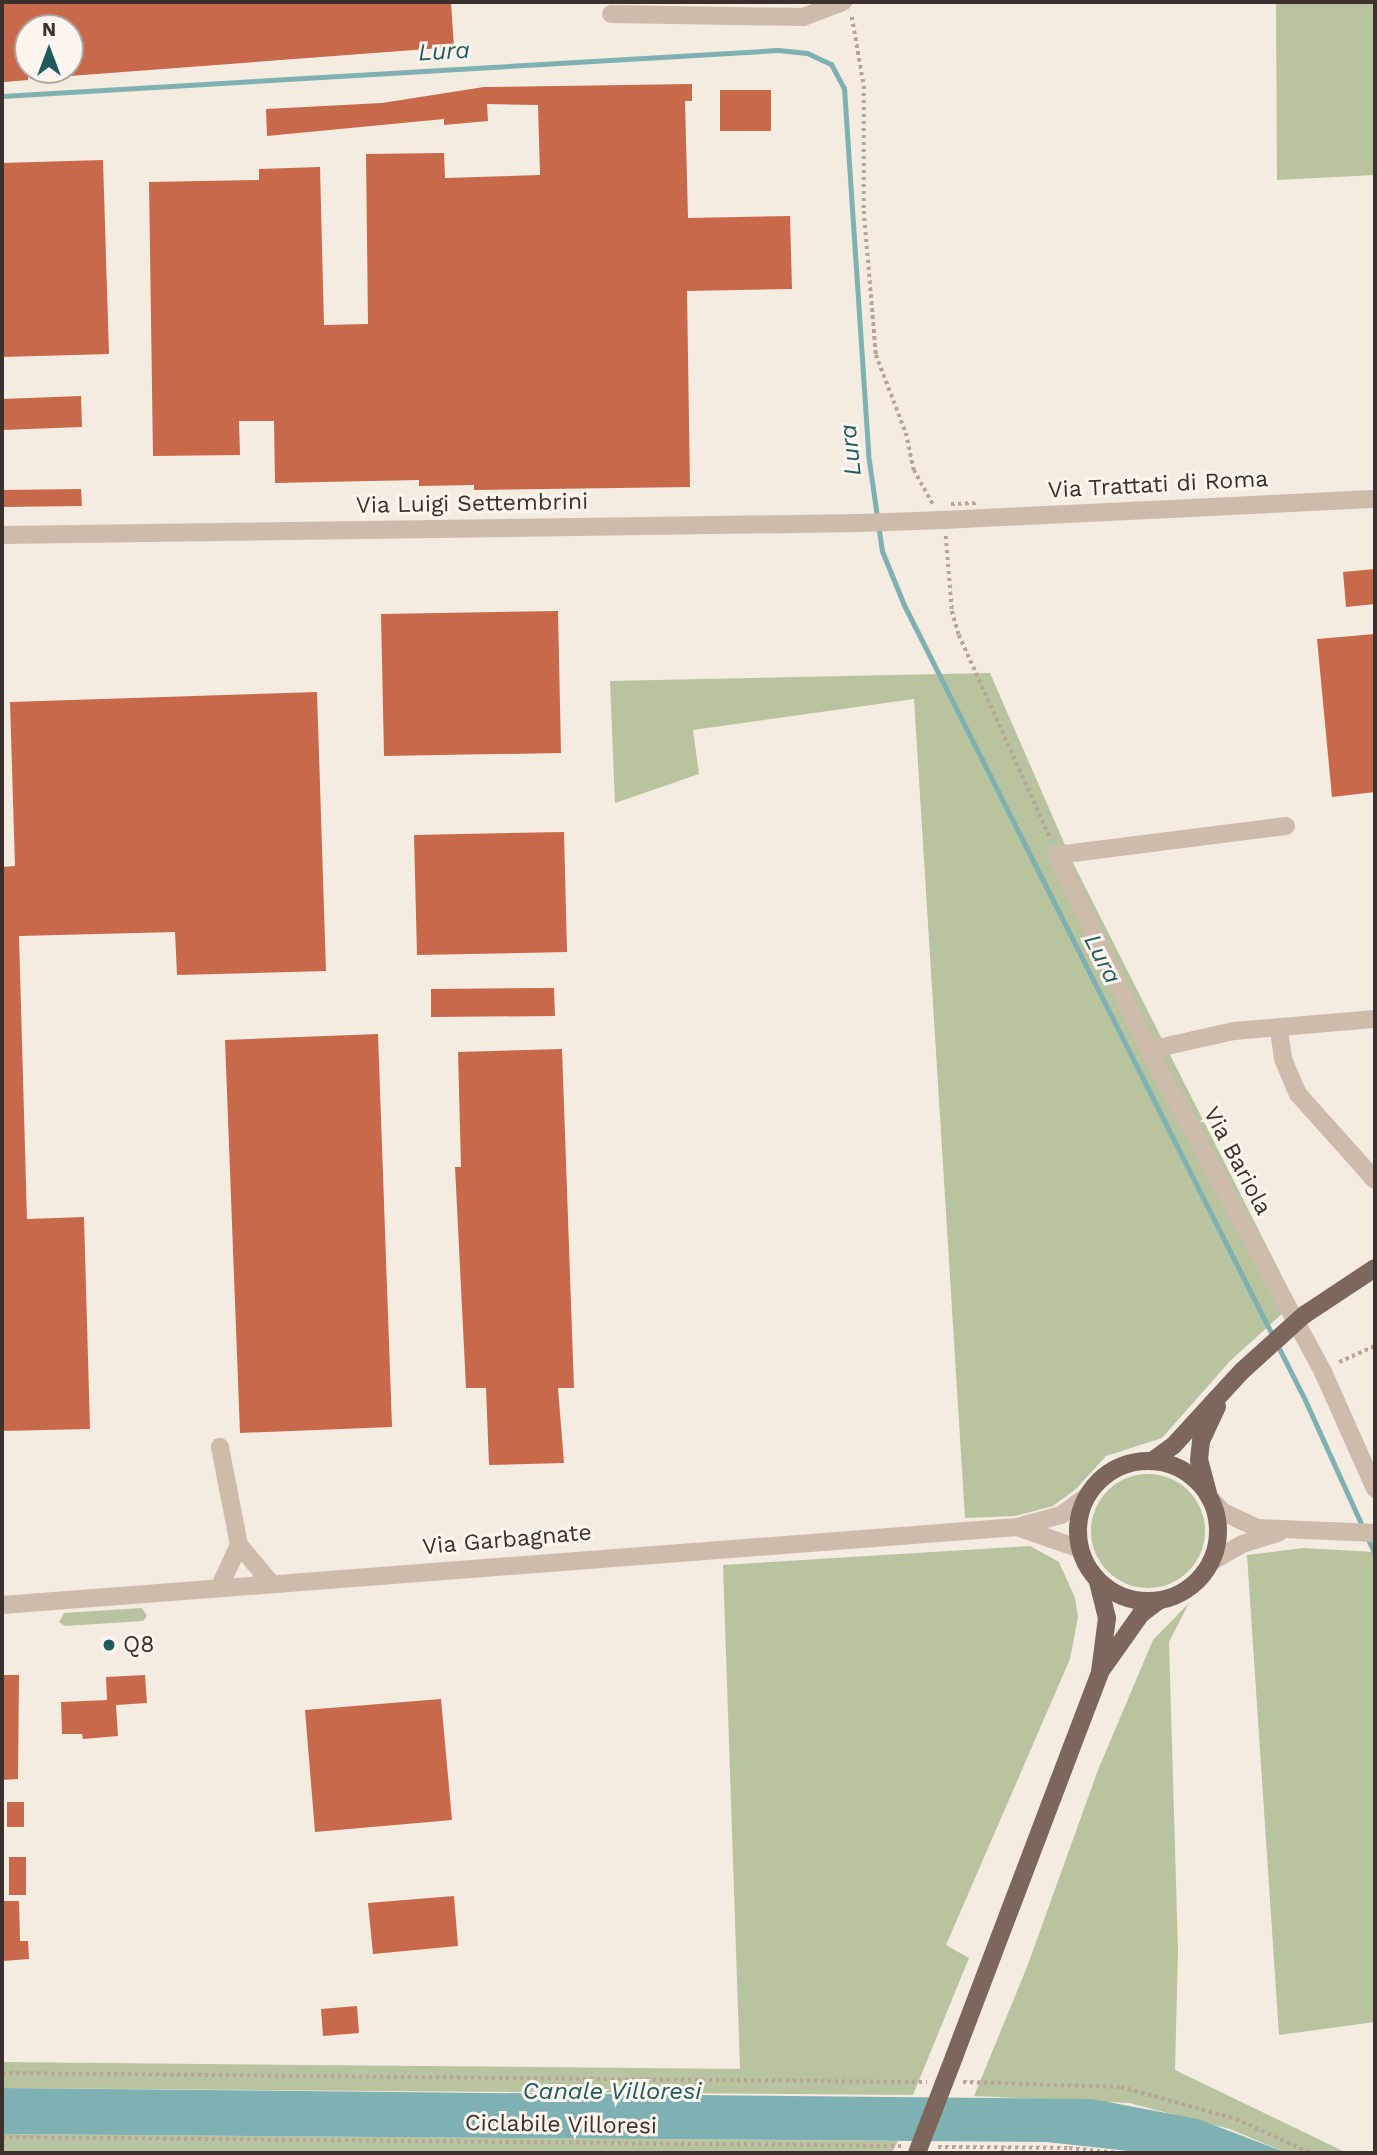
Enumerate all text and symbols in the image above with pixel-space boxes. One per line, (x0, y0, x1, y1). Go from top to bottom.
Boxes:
north arrow (14, 14, 84, 84)
text: N (42, 18, 56, 41)
water label: Lura (417, 36, 471, 68)
water label: Lura (834, 423, 868, 477)
street label: Via Trattati di Roma (1047, 465, 1269, 505)
street label: Via Luigi Settembrini (355, 488, 589, 520)
water label: Lura (1077, 929, 1127, 989)
street label: Via Bariola (1197, 1102, 1277, 1220)
street label: Via Garbagnate (421, 1519, 593, 1561)
place label: Q8 (123, 1631, 154, 1659)
marker: Q8 (101, 1637, 117, 1653)
water label: Canale Villoresi (522, 2078, 702, 2106)
street label: Ciclabile Villoresi (464, 2110, 658, 2140)

